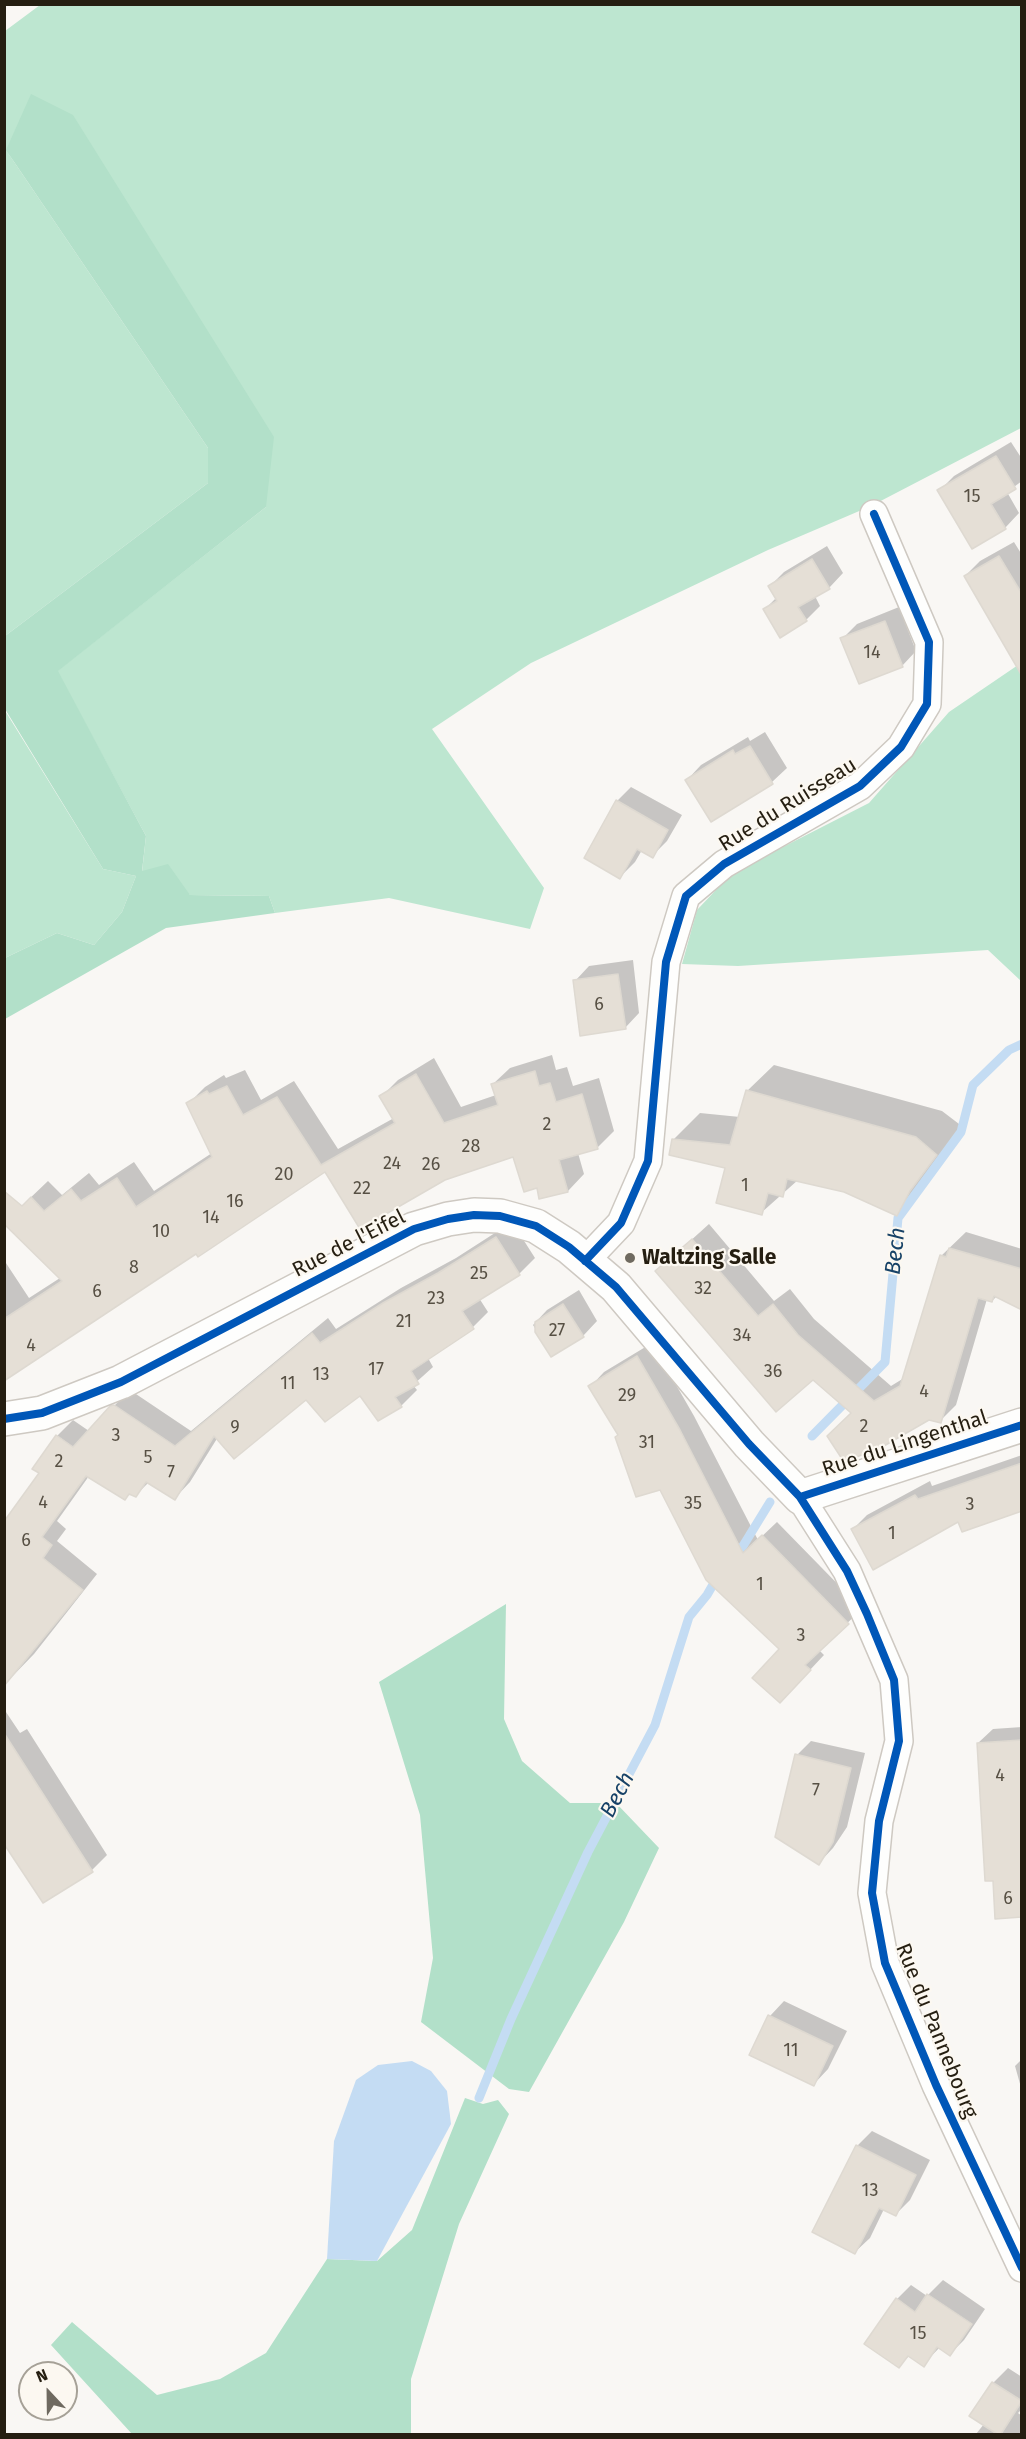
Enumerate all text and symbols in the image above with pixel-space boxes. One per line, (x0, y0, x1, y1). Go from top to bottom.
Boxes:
house number: 15 (964, 486, 980, 508)
house number: 14 (863, 642, 881, 664)
street label: Rue du Ruisseau (715, 753, 861, 857)
house number: 6 (594, 994, 604, 1016)
house number: 2 (543, 1114, 551, 1136)
house number: 28 (462, 1136, 480, 1158)
house number: 24 (383, 1153, 401, 1175)
house number: 26 (422, 1154, 440, 1176)
house number: 20 (275, 1164, 293, 1186)
house number: 1 (741, 1175, 749, 1197)
house number: 22 (353, 1178, 371, 1200)
house number: 16 (226, 1191, 244, 1213)
street label: Rue de l'Eifel (288, 1205, 410, 1283)
house number: 14 (202, 1207, 220, 1229)
house number: 10 (152, 1221, 170, 1243)
water label: Bech (880, 1226, 912, 1276)
place label: Waltzing Salle (642, 1245, 776, 1271)
marker: Waltzing Salle (623, 1251, 637, 1265)
house number: 8 (129, 1257, 139, 1279)
house number: 25 (470, 1263, 488, 1285)
house number: 32 (694, 1278, 712, 1300)
house number: 6 (92, 1281, 102, 1303)
house number: 23 (427, 1288, 445, 1310)
house number: 21 (396, 1311, 412, 1333)
house number: 27 (549, 1320, 565, 1342)
house number: 34 (733, 1325, 751, 1347)
house number: 4 (26, 1335, 36, 1357)
house number: 17 (368, 1359, 384, 1381)
house number: 36 (764, 1361, 782, 1383)
house number: 13 (313, 1364, 329, 1386)
house number: 11 (280, 1373, 296, 1395)
house number: 4 (919, 1381, 929, 1403)
house number: 29 (618, 1385, 636, 1407)
street label: Rue du Lingenthal (819, 1405, 991, 1483)
house number: 2 (860, 1416, 868, 1438)
house number: 9 (230, 1417, 240, 1439)
house number: 3 (112, 1425, 120, 1447)
house number: 31 (639, 1432, 655, 1454)
house number: 5 (143, 1447, 153, 1469)
house number: 2 (55, 1451, 63, 1473)
house number: 7 (167, 1462, 175, 1484)
house number: 4 (38, 1492, 48, 1514)
house number: 35 (684, 1493, 702, 1515)
house number: 3 (966, 1494, 974, 1516)
house number: 1 (888, 1523, 896, 1545)
house number: 6 (21, 1530, 31, 1552)
house number: 1 (756, 1574, 764, 1596)
house number: 3 (797, 1625, 805, 1647)
house number: 4 (995, 1765, 1005, 1787)
water label: Bech (595, 1768, 641, 1822)
house number: 7 (812, 1780, 820, 1802)
house number: 6 (1003, 1888, 1013, 1910)
street label: Rue du Pannebourg (889, 1940, 983, 2122)
house number: 11 (783, 2040, 799, 2062)
house number: 13 (862, 2180, 878, 2202)
house number: 15 (910, 2323, 926, 2345)
north arrow (18, 2361, 78, 2421)
text: N (33, 2365, 50, 2386)

